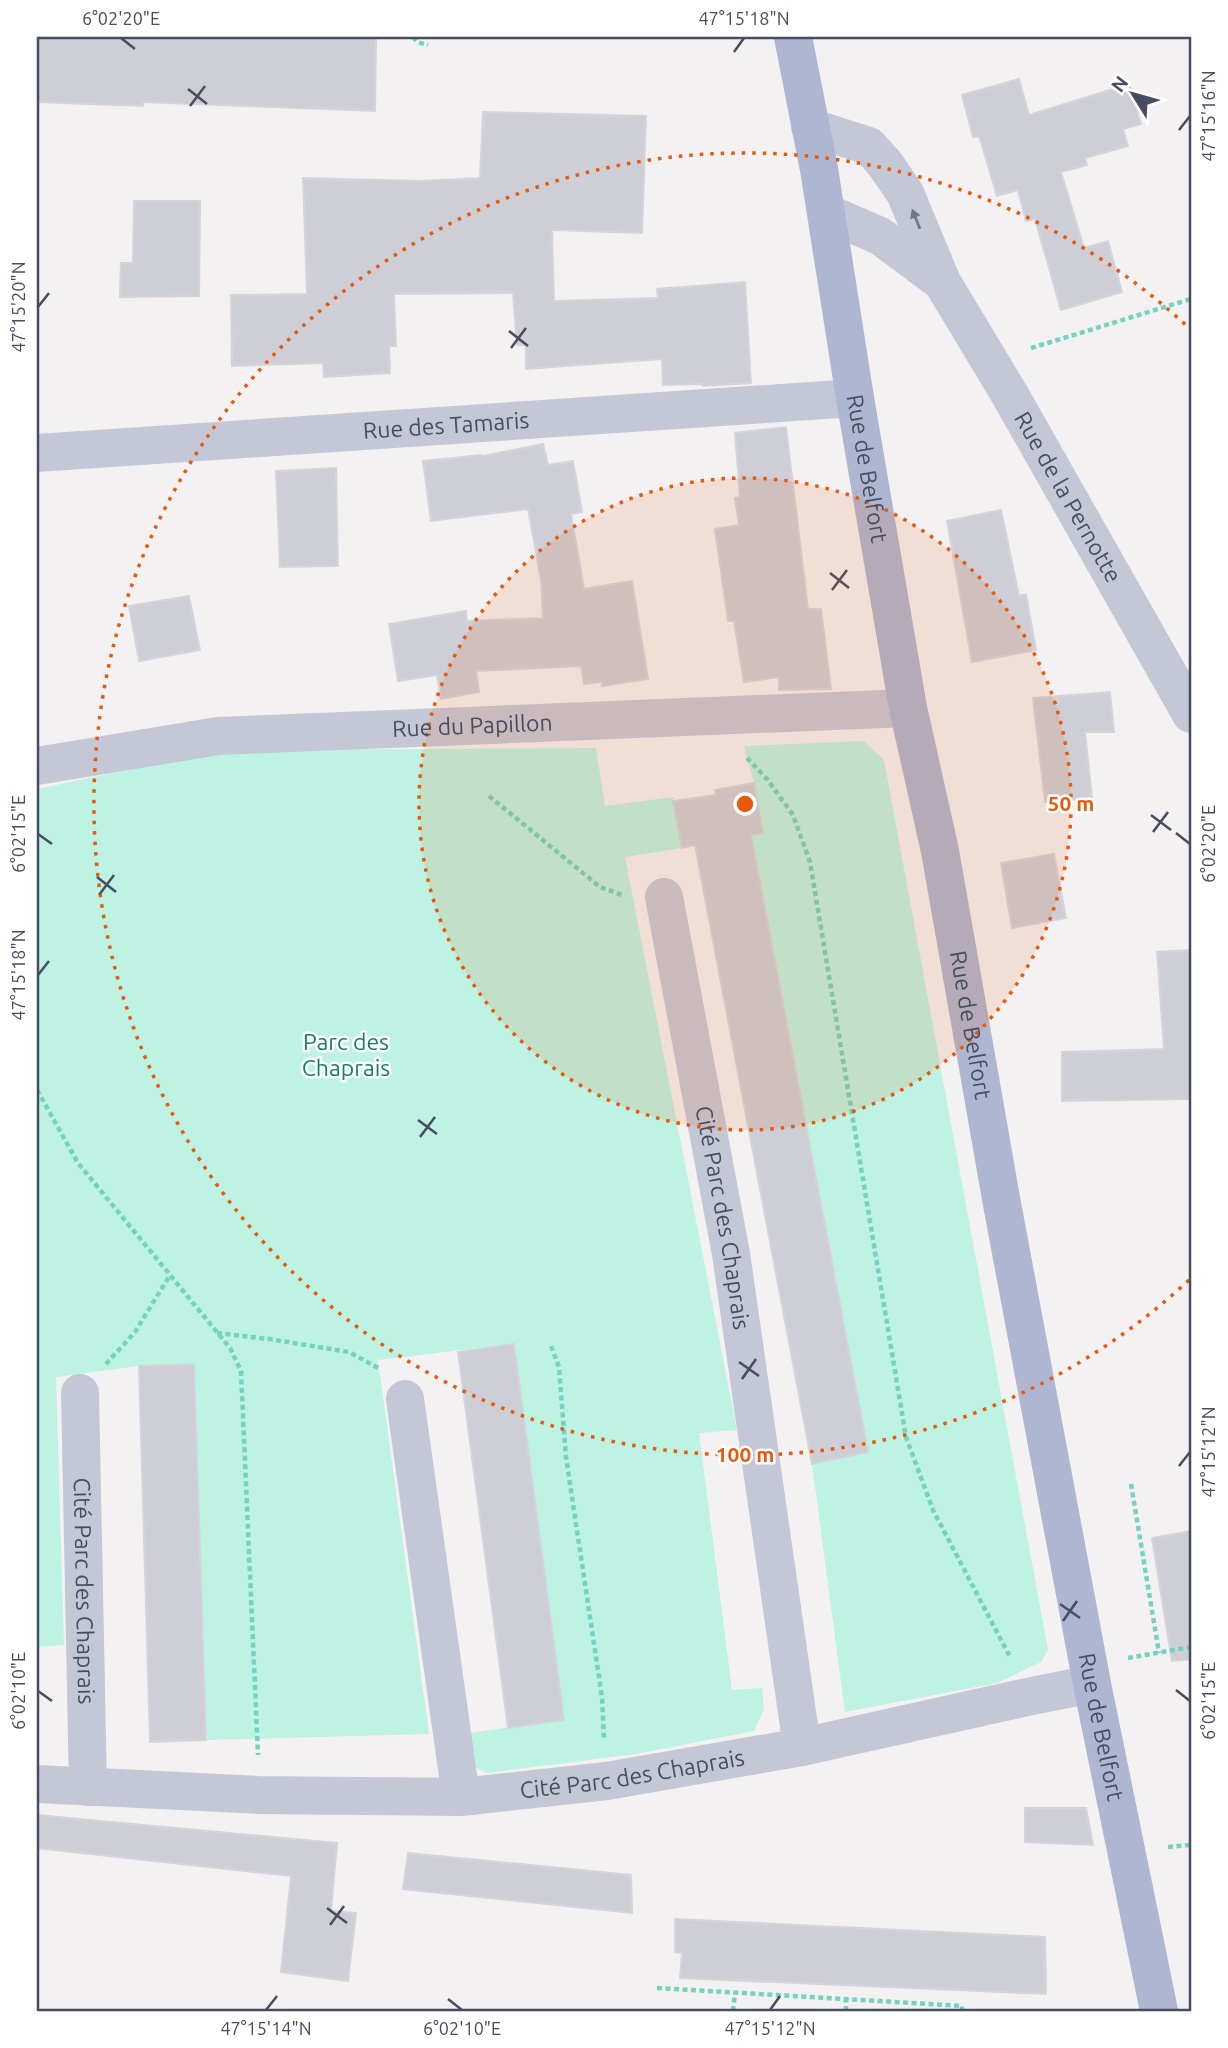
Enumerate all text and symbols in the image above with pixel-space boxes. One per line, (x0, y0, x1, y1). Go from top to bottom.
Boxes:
text: 6°02'20"E (82, 8, 160, 28)
text: 47°15'18"N (698, 8, 790, 28)
north arrow (1098, 60, 1168, 130)
text: 47°15'16"N (1198, 70, 1218, 162)
text: N (1106, 71, 1132, 96)
one-way arrow (910, 208, 921, 229)
text: 47°15'20"N (8, 261, 28, 353)
street label: Rue de Belfort (843, 392, 893, 545)
street label: Rue des Tamaris (362, 407, 530, 443)
street label: Rue de la Pernotte (1010, 407, 1127, 587)
street label: Rue du Papillon (392, 709, 553, 741)
text: 50 m (1048, 791, 1094, 815)
centre of rings (733, 792, 757, 816)
text: 6°02'15"E (8, 795, 28, 873)
text: 6°02'20"E (1198, 805, 1218, 883)
text: 47°15'18"N (8, 929, 28, 1021)
street label: Rue de Belfort (946, 949, 996, 1101)
park label: Parc des Chaprais (302, 1029, 390, 1080)
street label: Cité Parc des Chaprais (691, 1104, 755, 1331)
text: 47°15'12"N (1198, 1406, 1218, 1498)
text: 100 m (716, 1442, 774, 1466)
street label: Cité Parc des Chaprais (70, 1477, 99, 1705)
street label: Rue de Belfort (1074, 1651, 1129, 1803)
text: 6°02'10"E (8, 1652, 28, 1730)
text: 6°02'15"E (1198, 1662, 1218, 1740)
street label: Cité Parc des Chaprais (519, 1744, 746, 1802)
text: 47°15'14"N (220, 2018, 312, 2038)
text: 6°02'10"E (423, 2018, 501, 2038)
text: 47°15'12"N (724, 2018, 816, 2038)

